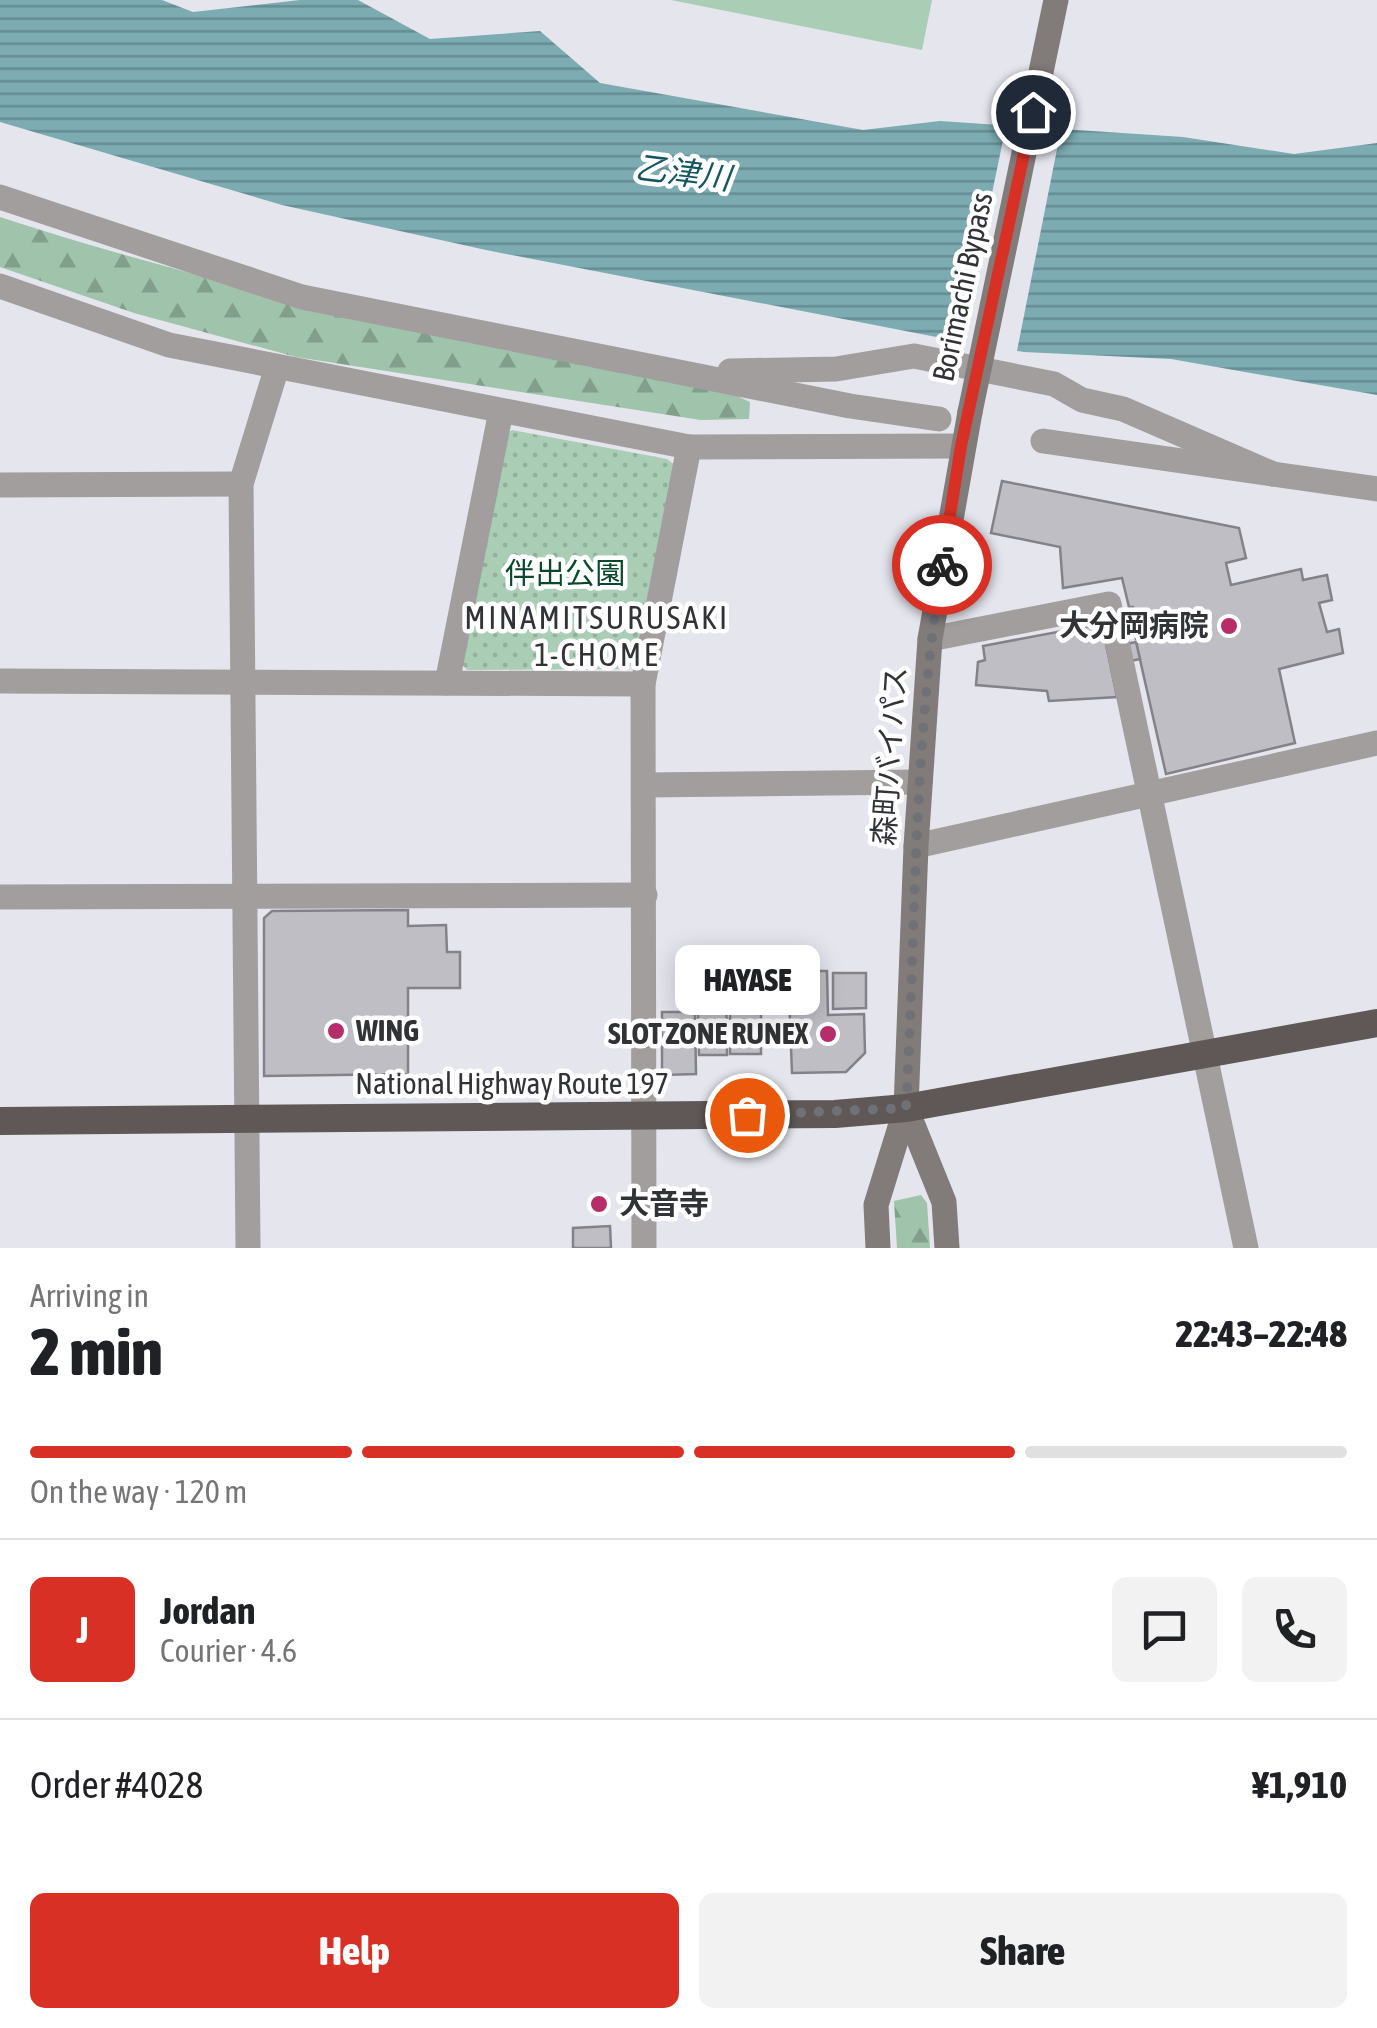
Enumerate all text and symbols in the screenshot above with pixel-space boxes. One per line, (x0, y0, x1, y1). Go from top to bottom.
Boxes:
pin (991, 70, 1076, 155)
icon: home (1006, 85, 1061, 140)
water label: 乙津川 (633, 148, 736, 197)
street label: Borimachi Bypass (925, 189, 999, 384)
courier (892, 515, 992, 615)
icon: bike (915, 538, 970, 593)
park label: 伴出公園 (505, 556, 625, 590)
district label: MINAMITSURUSAKI 1-CHOME (464, 599, 730, 673)
place label: 大分岡病院 (1059, 608, 1209, 642)
marker: 大分岡病院 (1218, 615, 1240, 637)
street label: 森町バイパス (866, 665, 912, 847)
callout: HAYASE (674, 945, 820, 1015)
text: HAYASE (703, 961, 792, 998)
place label: WING (355, 1013, 419, 1047)
place label: SLOT ZONE RUNEX (608, 1016, 808, 1050)
marker: WING (325, 1020, 347, 1042)
marker: SLOT ZONE RUNEX (817, 1023, 839, 1045)
street label: National Highway Route 197 (355, 1066, 669, 1100)
pin (705, 1073, 790, 1158)
icon: bag (720, 1088, 775, 1143)
place label: 大音寺 (619, 1186, 709, 1220)
marker: 大音寺 (588, 1193, 610, 1215)
text: Arriving in (30, 1277, 149, 1314)
text: 22:43–22:48 (1175, 1312, 1347, 1355)
text: 2 min (30, 1314, 163, 1389)
text: On the way · 120 m (30, 1473, 247, 1510)
button: chat (1112, 1577, 1217, 1682)
button: phone (1242, 1577, 1347, 1682)
text: Jordan (160, 1589, 255, 1632)
text: J (76, 1608, 89, 1651)
text: Courier · 4.6 (160, 1632, 297, 1669)
text: Order #4028 (30, 1763, 203, 1806)
text: ¥1,910 (1252, 1763, 1347, 1806)
button: Help (30, 1893, 679, 2008)
button: Share (699, 1893, 1347, 2008)

